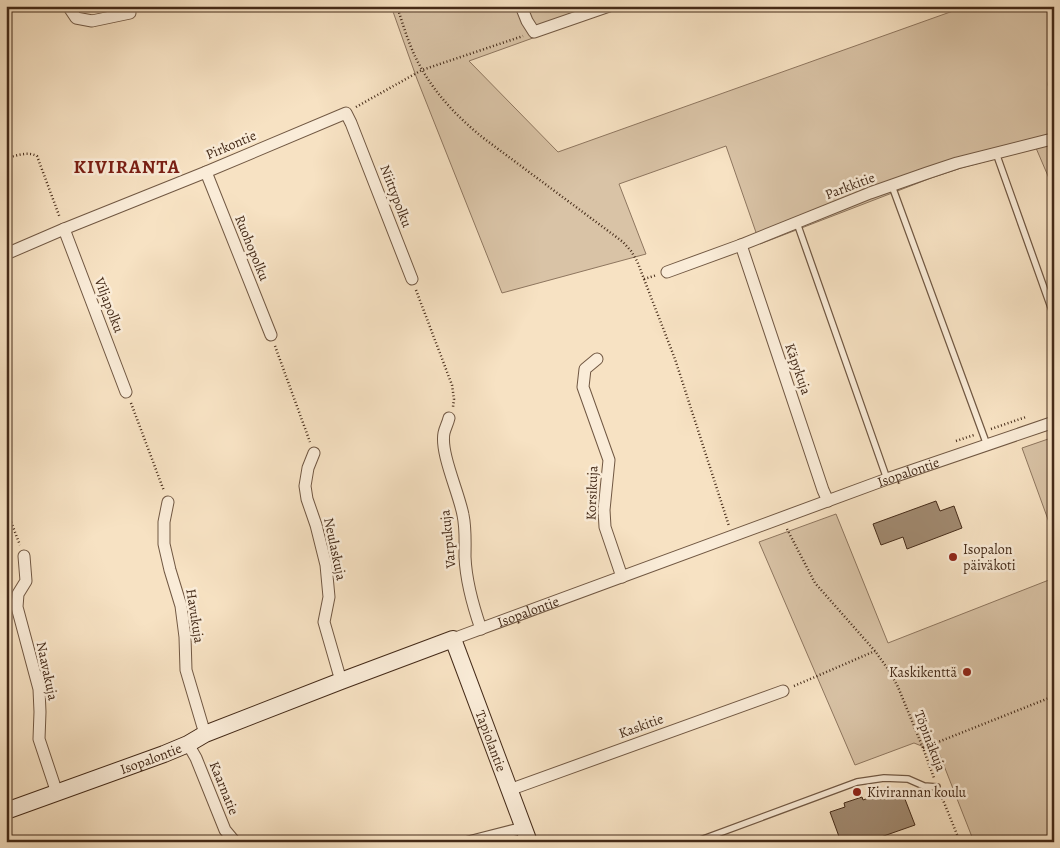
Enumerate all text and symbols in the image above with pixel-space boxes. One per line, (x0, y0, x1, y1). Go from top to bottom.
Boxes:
street label: Pirkontie (203, 126, 259, 164)
district label: KIVIRANTA (74, 154, 181, 180)
street label: Niittypolku (375, 162, 417, 230)
street label: Parkkitie (822, 168, 878, 204)
street label: Ruohopolku (230, 212, 274, 284)
street label: Viljapolku (89, 274, 128, 336)
street label: Käpykuja (780, 341, 816, 398)
street label: Isopalontie (875, 452, 942, 491)
street label: Korsikuja (582, 465, 602, 521)
street label: Varpukuja (435, 508, 461, 570)
street label: Neulaskuja (319, 516, 351, 583)
place label: Isopalon päiväkoti (963, 540, 1016, 575)
marker: Isopalon päiväkoti (947, 551, 959, 563)
street label: Havukuja (181, 587, 209, 645)
street label: Isopalontie (495, 591, 562, 631)
street label: Naavakuja (32, 640, 63, 703)
place label: Kaskikenttä (889, 663, 957, 682)
marker: Kaskikenttä (961, 666, 973, 678)
street label: Tapiolantie (471, 707, 511, 774)
street label: Töpinäkuja (910, 708, 950, 775)
street label: Kaskitie (616, 709, 666, 743)
street label: Isopalontie (117, 738, 184, 779)
street label: Kaarnatie (205, 758, 243, 818)
place label: Kivirannan koulu (867, 783, 967, 802)
marker: Kivirannan koulu (851, 786, 863, 798)

